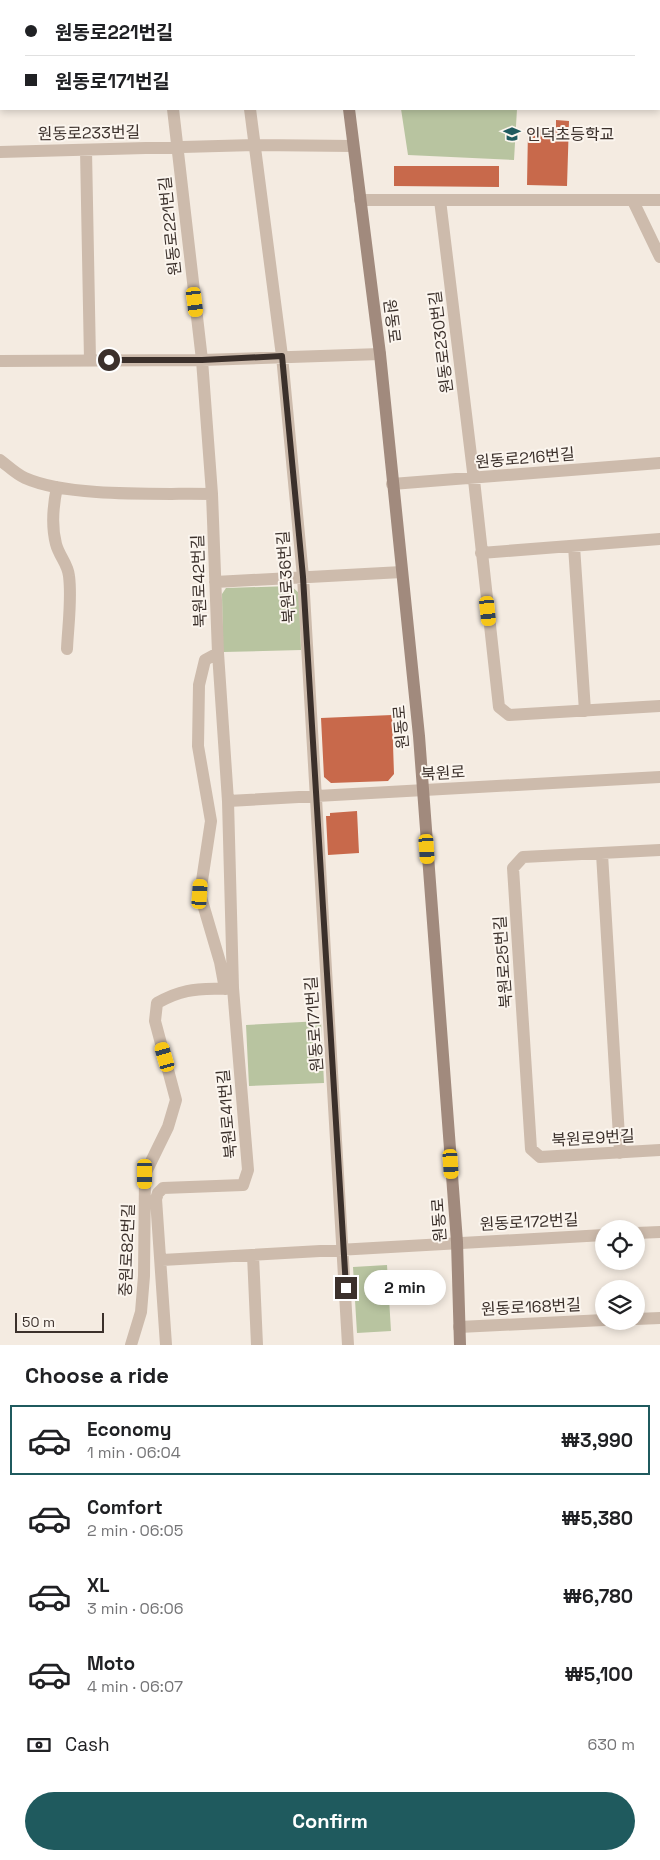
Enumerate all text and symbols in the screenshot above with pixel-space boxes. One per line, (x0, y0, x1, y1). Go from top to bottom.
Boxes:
text: 원동로221번길 (55, 20, 174, 45)
text: 원동로171번길 (55, 69, 170, 94)
street label: 원동로233번길 (38, 122, 140, 144)
school or university icon: 인덕초등학교 (502, 124, 522, 144)
place label: 인덕초등학교 (526, 124, 614, 145)
street label: 원동로221번길 (154, 175, 186, 277)
car (185, 286, 204, 318)
street label: 원동로230번길 (424, 290, 458, 394)
street label: 원동로 (379, 298, 405, 344)
route start (98, 349, 120, 371)
street label: 원동로216번길 (474, 443, 576, 473)
street label: 북원로36번길 (272, 530, 300, 624)
street label: 북원로42번길 (187, 534, 211, 628)
car (478, 595, 497, 627)
street label: 원동로 (389, 704, 413, 750)
street label: 북원로 (420, 761, 466, 785)
car (418, 834, 435, 864)
car (191, 879, 208, 909)
street label: 북원로25번길 (489, 915, 517, 1009)
street label: 원동로171번길 (300, 975, 328, 1073)
car (153, 1041, 176, 1073)
street label: 북원로41번길 (213, 1068, 241, 1160)
street label: 북원로9번길 (551, 1125, 635, 1151)
car (442, 1149, 459, 1179)
car (137, 1159, 152, 1189)
street label: 원동로 (427, 1197, 451, 1243)
street label: 중원로82번길 (115, 1203, 139, 1297)
street label: 원동로172번길 (479, 1209, 579, 1235)
map controls (595, 1220, 645, 1330)
button: locate (595, 1220, 645, 1270)
callout: 2 min (364, 1270, 446, 1306)
route end (335, 1277, 357, 1299)
text: 2 min (384, 1277, 426, 1298)
button: layers (595, 1280, 645, 1330)
street label: 원동로168번길 (480, 1294, 582, 1320)
scale bar (15, 1310, 104, 1333)
text: 50 m (22, 1313, 55, 1331)
text: Choose a ride (25, 1361, 169, 1389)
text: Economy (87, 1417, 171, 1442)
icon: car (27, 1418, 72, 1463)
text: ₩3,990 (561, 1428, 633, 1453)
text: 1 min · 06:04 (87, 1442, 181, 1463)
text: Comfort (87, 1495, 163, 1520)
icon: car (27, 1496, 72, 1541)
text: ₩5,380 (561, 1506, 633, 1531)
text: 2 min · 06:05 (87, 1520, 183, 1541)
text: XL (87, 1573, 110, 1598)
icon: car (27, 1574, 72, 1619)
text: ₩6,780 (563, 1584, 633, 1609)
text: 3 min · 06:06 (87, 1598, 184, 1619)
text: Moto (87, 1651, 135, 1676)
icon: car (27, 1652, 72, 1697)
text: ₩5,100 (564, 1662, 633, 1687)
text: 4 min · 06:07 (87, 1676, 183, 1697)
icon: cash (25, 1731, 53, 1759)
text: Cash (65, 1732, 110, 1757)
text: 630 m (587, 1734, 635, 1755)
button: Confirm (25, 1792, 635, 1850)

